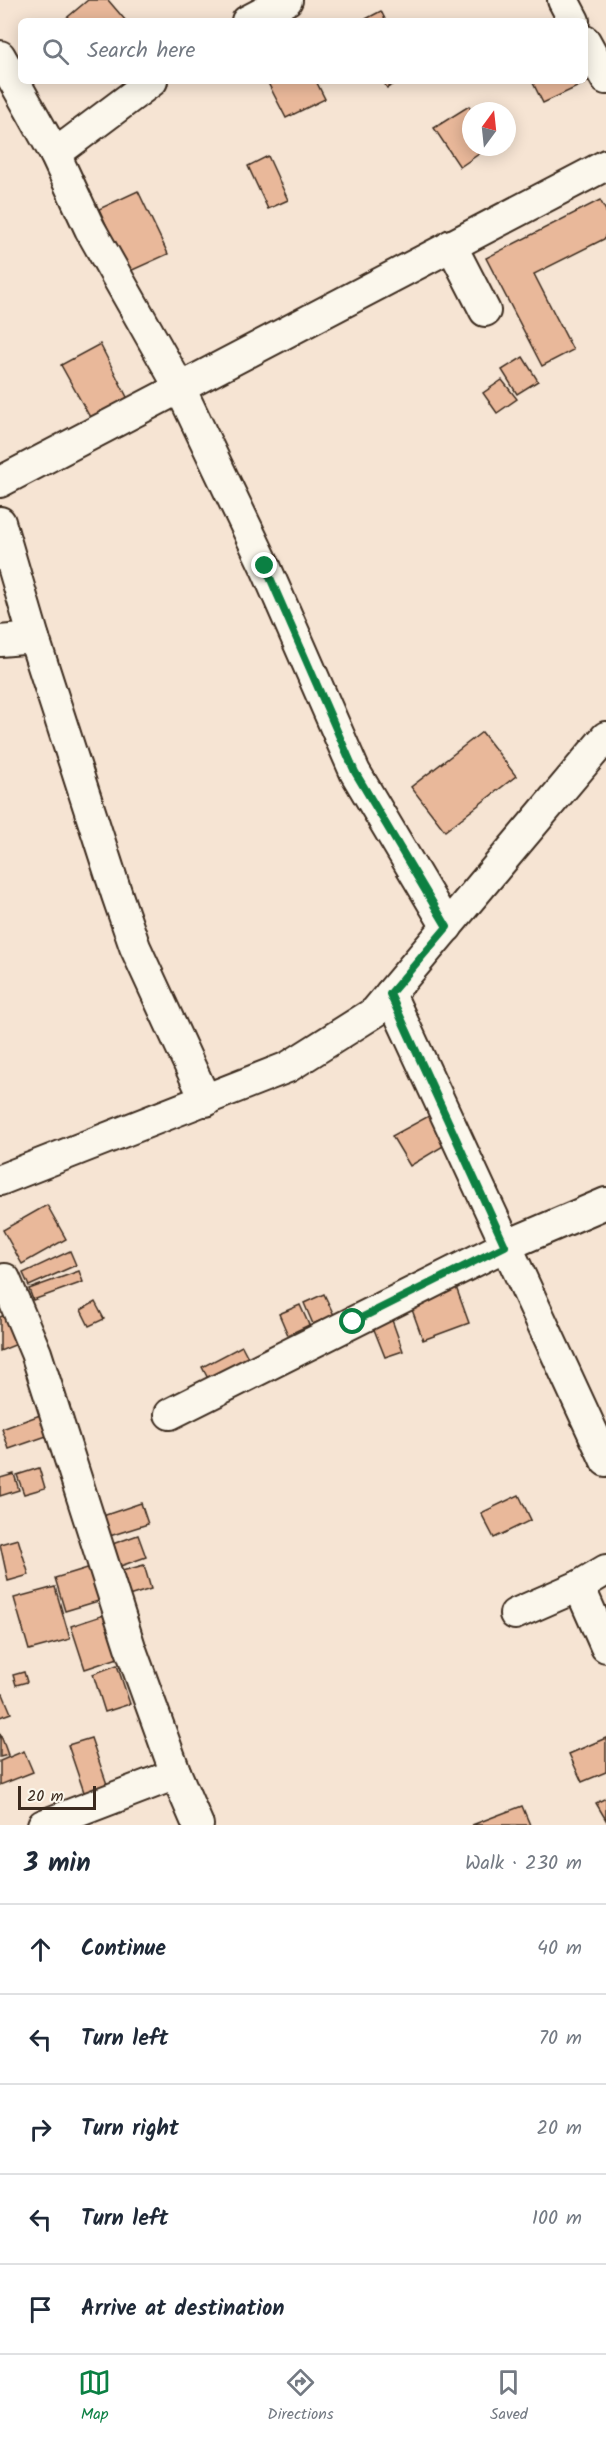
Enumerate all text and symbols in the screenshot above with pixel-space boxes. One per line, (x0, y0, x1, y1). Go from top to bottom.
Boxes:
search box (18, 18, 588, 84)
text: Search here (87, 34, 195, 69)
icon: search (39, 35, 72, 68)
north arrow (462, 102, 516, 156)
route end (251, 552, 277, 578)
route start (339, 1308, 365, 1334)
scale bar (18, 1783, 96, 1810)
text: 20 m (27, 1784, 63, 1809)
text: 3 min (24, 1843, 91, 1885)
text: Walk · 230 m (465, 1848, 582, 1880)
text: Continue (81, 1932, 166, 1967)
icon: ahead (24, 1933, 57, 1966)
text: 40 m (537, 1933, 582, 1965)
text: Turn left (81, 2022, 168, 2057)
icon: left (24, 2023, 57, 2056)
text: 70 m (539, 2023, 582, 2055)
text: Turn right (81, 2112, 179, 2147)
icon: right (24, 2113, 57, 2146)
text: 20 m (536, 2113, 582, 2145)
text: Turn left (81, 2202, 168, 2237)
icon: left (24, 2203, 57, 2236)
text: 100 m (532, 2203, 582, 2235)
text: Arrive at destination (81, 2292, 284, 2327)
icon: arrive (24, 2293, 57, 2326)
tab: Map (78, 2366, 111, 2427)
tab: Directions (267, 2366, 334, 2427)
tab: Saved (490, 2366, 528, 2427)

